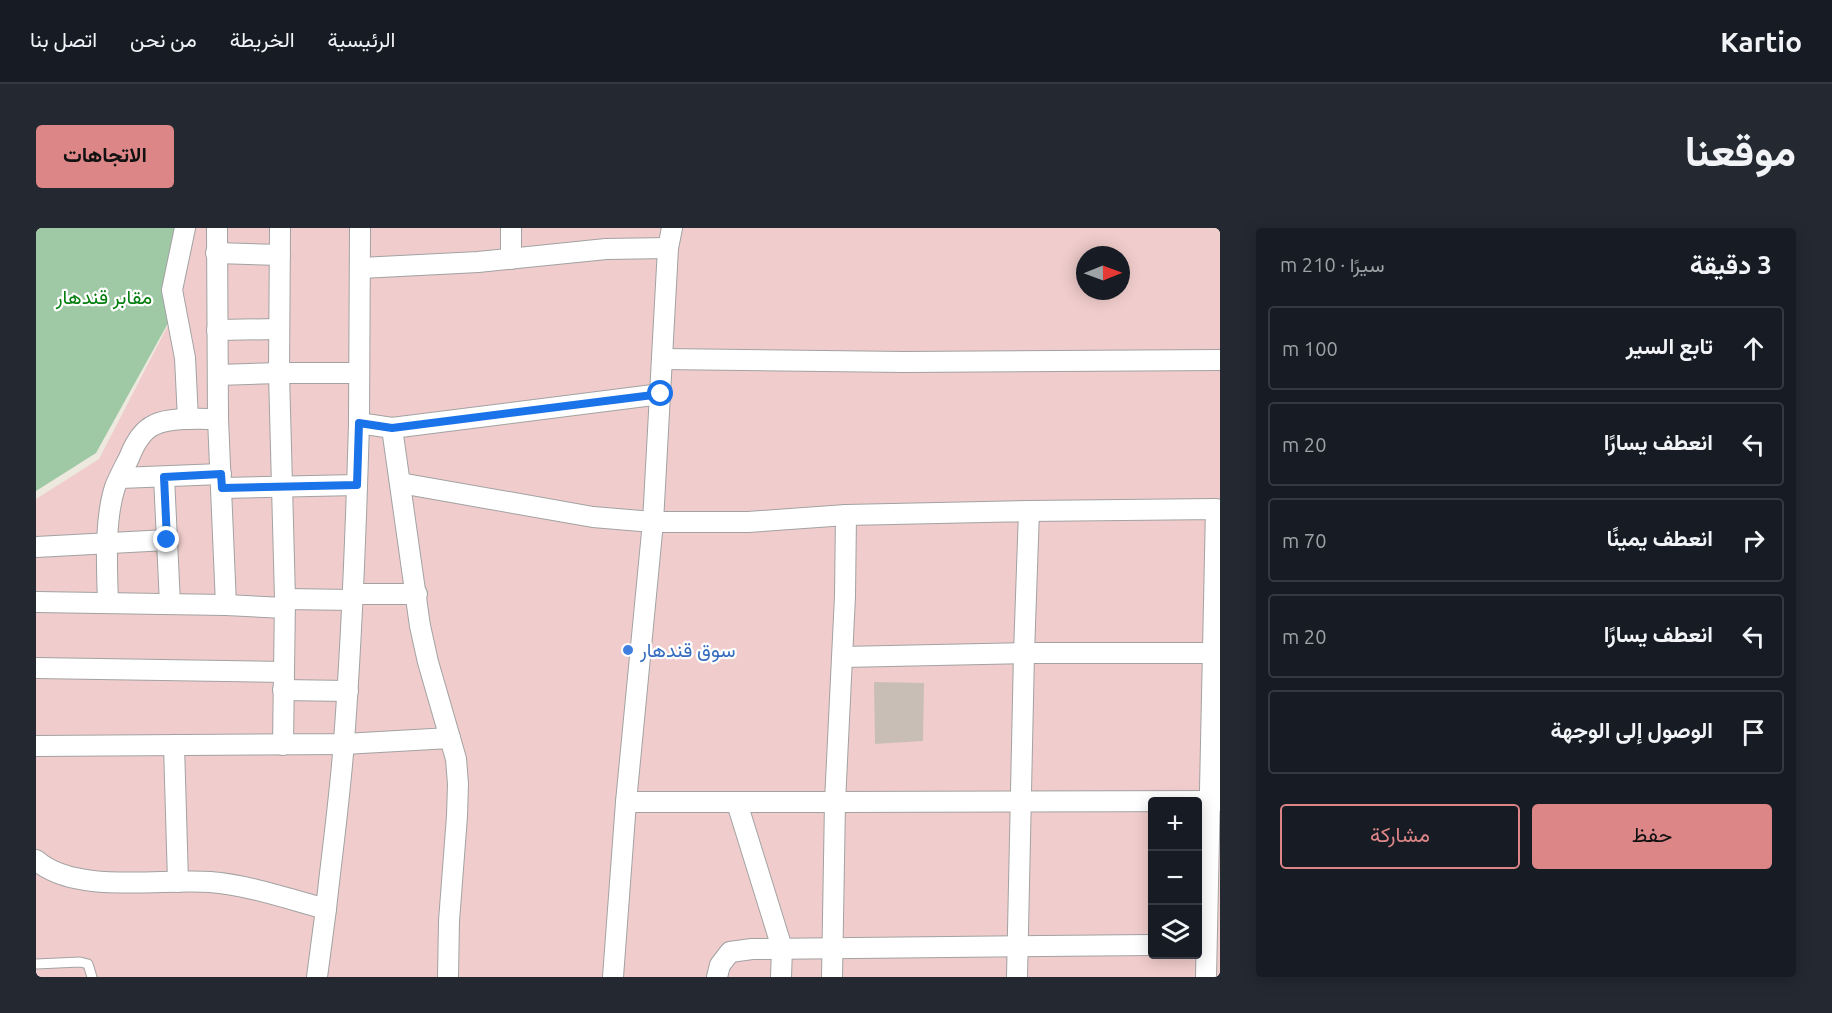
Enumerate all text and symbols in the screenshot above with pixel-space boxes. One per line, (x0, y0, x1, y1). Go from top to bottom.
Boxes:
text: Kartio (1720, 26, 1802, 57)
text: اتصل بنا (30, 27, 97, 51)
text: من نحن (130, 27, 197, 51)
text: الخريطة (230, 27, 295, 51)
text: الرئيسية (328, 27, 395, 51)
button: الاتجاهات (36, 125, 174, 188)
text: موقعنا (1685, 127, 1796, 174)
north arrow (1076, 246, 1130, 300)
text: 3 دقيقة (1690, 250, 1772, 279)
text: سيرًا · 210 m (1280, 253, 1385, 276)
park label: مقابر قندهار (55, 285, 152, 310)
icon: ahead (1737, 332, 1770, 365)
text: تابع السير (1626, 333, 1713, 358)
text: 100 m (1282, 337, 1338, 360)
route start (647, 380, 673, 406)
icon: left (1737, 428, 1770, 461)
text: انعطف يسارًا (1604, 429, 1713, 454)
text: 20 m (1282, 433, 1326, 456)
icon: right (1737, 524, 1770, 557)
text: انعطف يمينًا (1606, 525, 1713, 550)
route end (153, 526, 179, 552)
text: 70 m (1282, 529, 1326, 552)
icon: left (1737, 620, 1770, 653)
text: انعطف يسارًا (1604, 621, 1713, 646)
text: 20 m (1282, 625, 1326, 648)
place label: سوق قندهار (639, 638, 736, 663)
marker: سوق قندهار (621, 643, 635, 657)
icon: arrive (1737, 716, 1770, 749)
text: الوصول إلى الوجهة (1550, 717, 1713, 742)
map controls (1148, 797, 1202, 959)
button: + (1148, 797, 1202, 851)
button: مشاركة (1280, 804, 1520, 869)
button: حفظ (1532, 804, 1772, 869)
button: − (1148, 851, 1202, 905)
button: layers (1148, 905, 1202, 959)

